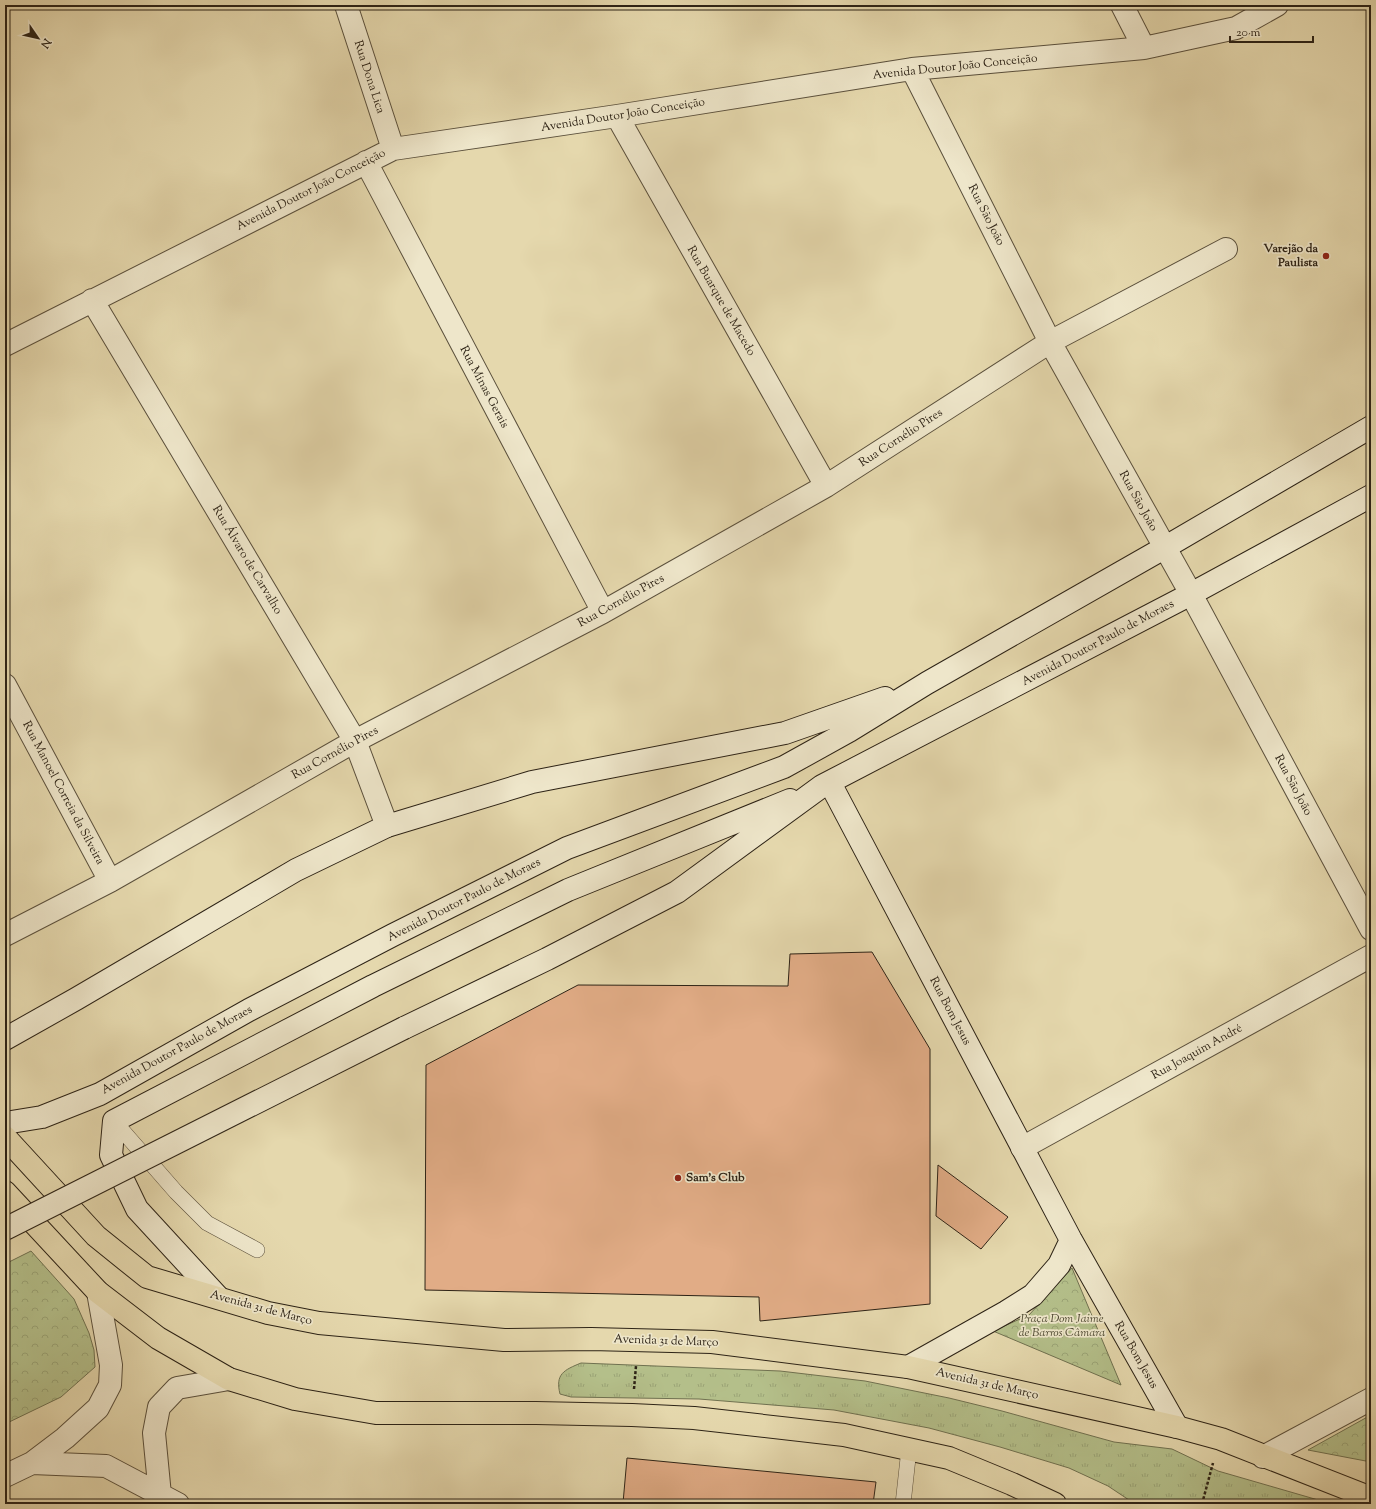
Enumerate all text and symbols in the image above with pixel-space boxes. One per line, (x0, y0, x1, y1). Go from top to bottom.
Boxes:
north arrow (18, 18, 58, 58)
scale bar (1230, 18, 1313, 44)
text: 20 m (1236, 24, 1261, 42)
text: N (36, 34, 55, 51)
street label: Rua Dona Lica (349, 38, 389, 116)
street label: Avenida Doutor João Conceição (872, 49, 1039, 85)
street label: Avenida Doutor João Conceição (540, 93, 707, 137)
street label: Avenida Doutor João Conceição (233, 144, 389, 236)
street label: Rua São João (963, 181, 1009, 249)
place label: Varejão da Paulista (1263, 240, 1318, 272)
street label: Rua Buarque de Macedo (682, 243, 760, 360)
marker: Varejão da Paulista (1321, 251, 1331, 261)
street label: Rua Minas Gerais (455, 343, 513, 432)
street label: Rua Cornélio Pires (856, 404, 947, 472)
street label: Rua São João (1114, 467, 1162, 535)
street label: Rua Álvaro de Carvalho (207, 502, 287, 618)
street label: Rua Cornélio Pires (574, 570, 668, 632)
street label: Avenida Doutor Paulo de Moraes (1019, 595, 1178, 691)
street label: Rua Manoel Correia da Silveira (17, 718, 109, 868)
street label: Rua Cornélio Pires (288, 722, 382, 784)
street label: Rua São João (1269, 751, 1317, 819)
street label: Avenida Doutor Paulo de Moraes (384, 853, 544, 947)
street label: Rua Bom Jesus (924, 974, 976, 1049)
street label: Avenida Doutor Paulo de Moraes (98, 1001, 256, 1099)
street label: Rua Joaquim André (1148, 1019, 1246, 1084)
place label: Sam's Club (686, 1169, 745, 1187)
marker: Sam's Club (673, 1173, 683, 1183)
street label: Avenida 31 de Março (208, 1286, 315, 1330)
park label: Praça Dom Jaime de Barros Câmara (1019, 1310, 1105, 1342)
street label: Rua Bom Jesus (1109, 1318, 1163, 1392)
street label: Avenida 31 de Março (613, 1330, 719, 1352)
street label: Avenida 31 de Março (934, 1363, 1041, 1405)

